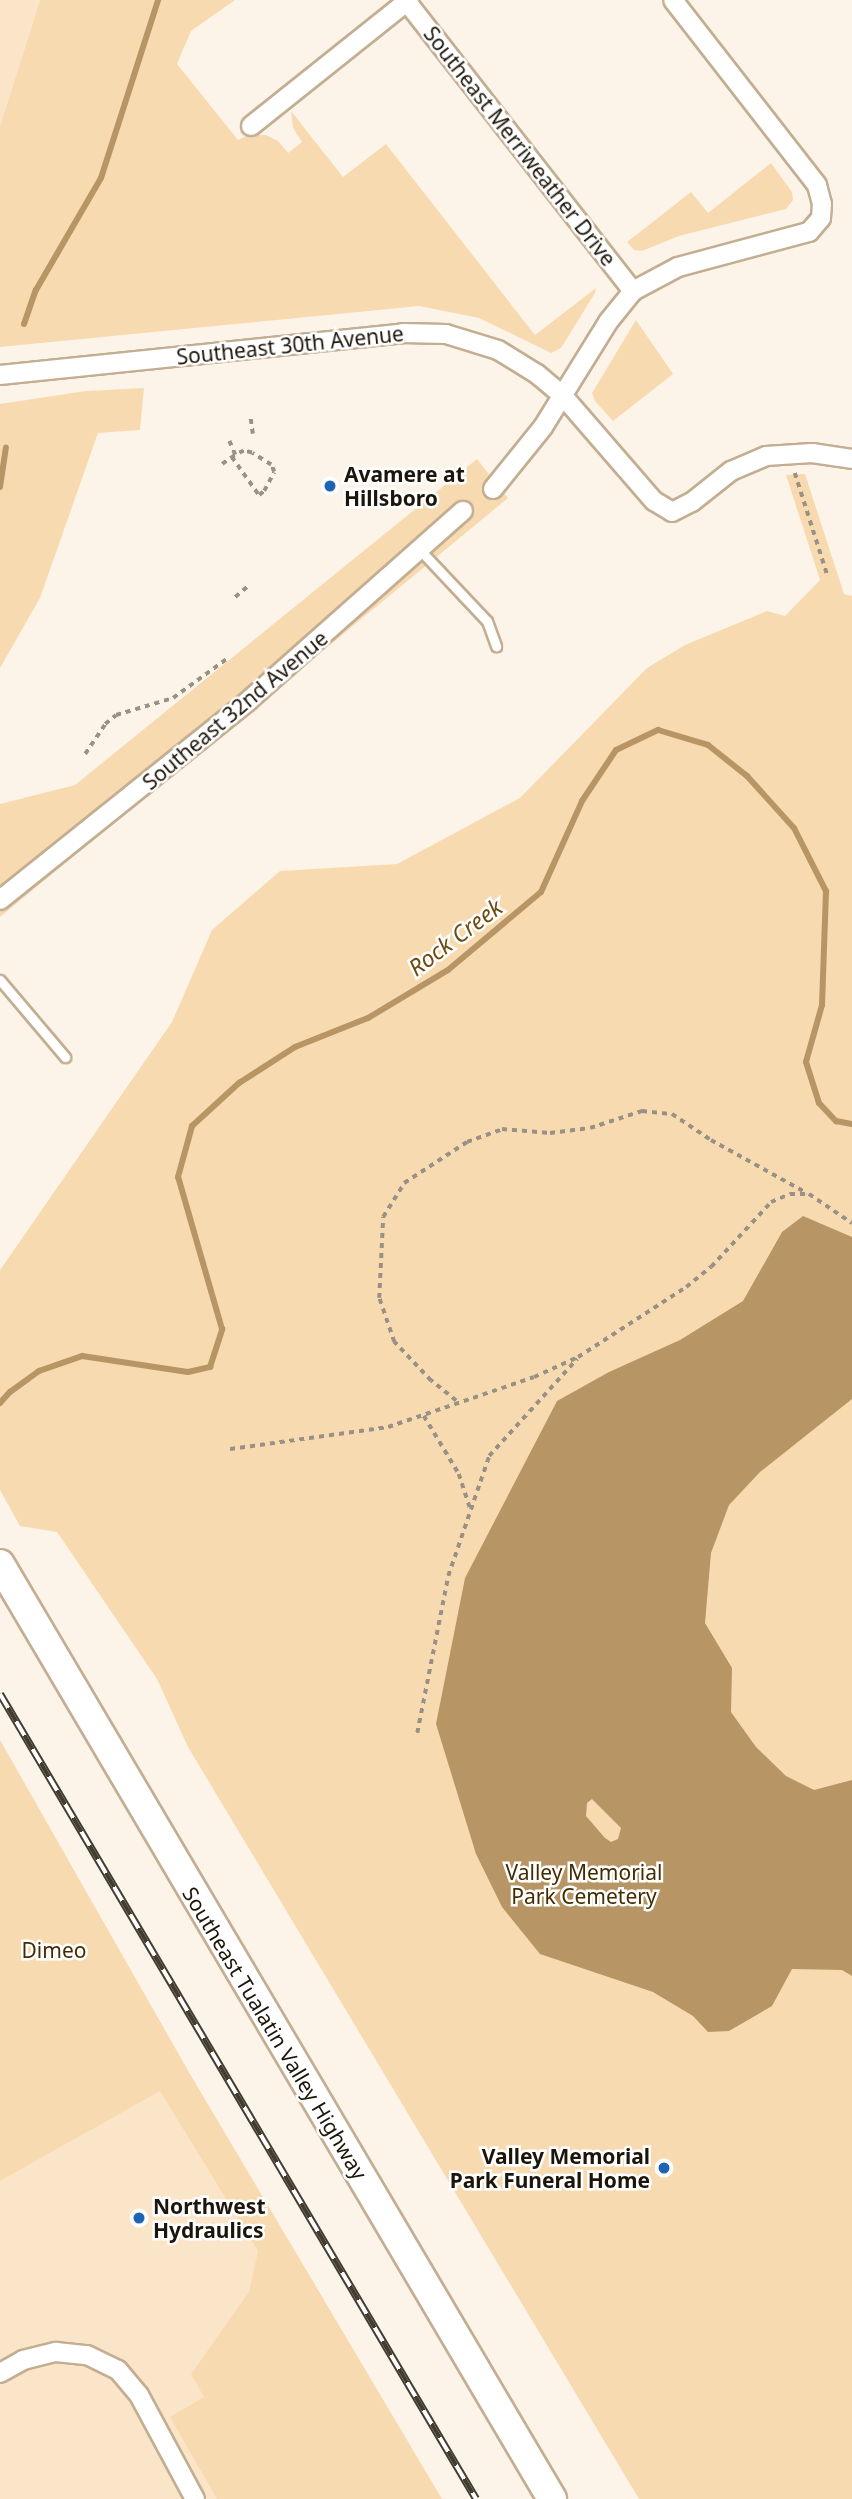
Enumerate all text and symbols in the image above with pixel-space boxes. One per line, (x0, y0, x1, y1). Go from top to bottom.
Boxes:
street label: Southeast Merriweather Drive (419, 21, 621, 271)
street label: Southeast 30th Avenue (175, 321, 405, 369)
place label: Avamere at Hillsboro (344, 461, 465, 511)
marker: Avamere at Hillsboro (322, 478, 338, 494)
street label: Southeast 32nd Avenue (137, 625, 333, 795)
water label: Rock Creek (403, 893, 507, 981)
park label: Valley Memorial Park Cemetery (506, 1859, 662, 1909)
street label: Southeast Tualatin Valley Highway (177, 1882, 373, 2184)
park label: Dimeo (22, 1937, 86, 1963)
place label: Valley Memorial Park Funeral Home (450, 2143, 650, 2193)
marker: Valley Memorial Park Funeral Home (656, 2160, 672, 2176)
place label: Northwest Hydraulics (153, 2193, 266, 2243)
marker: Northwest Hydraulics (131, 2210, 147, 2226)

